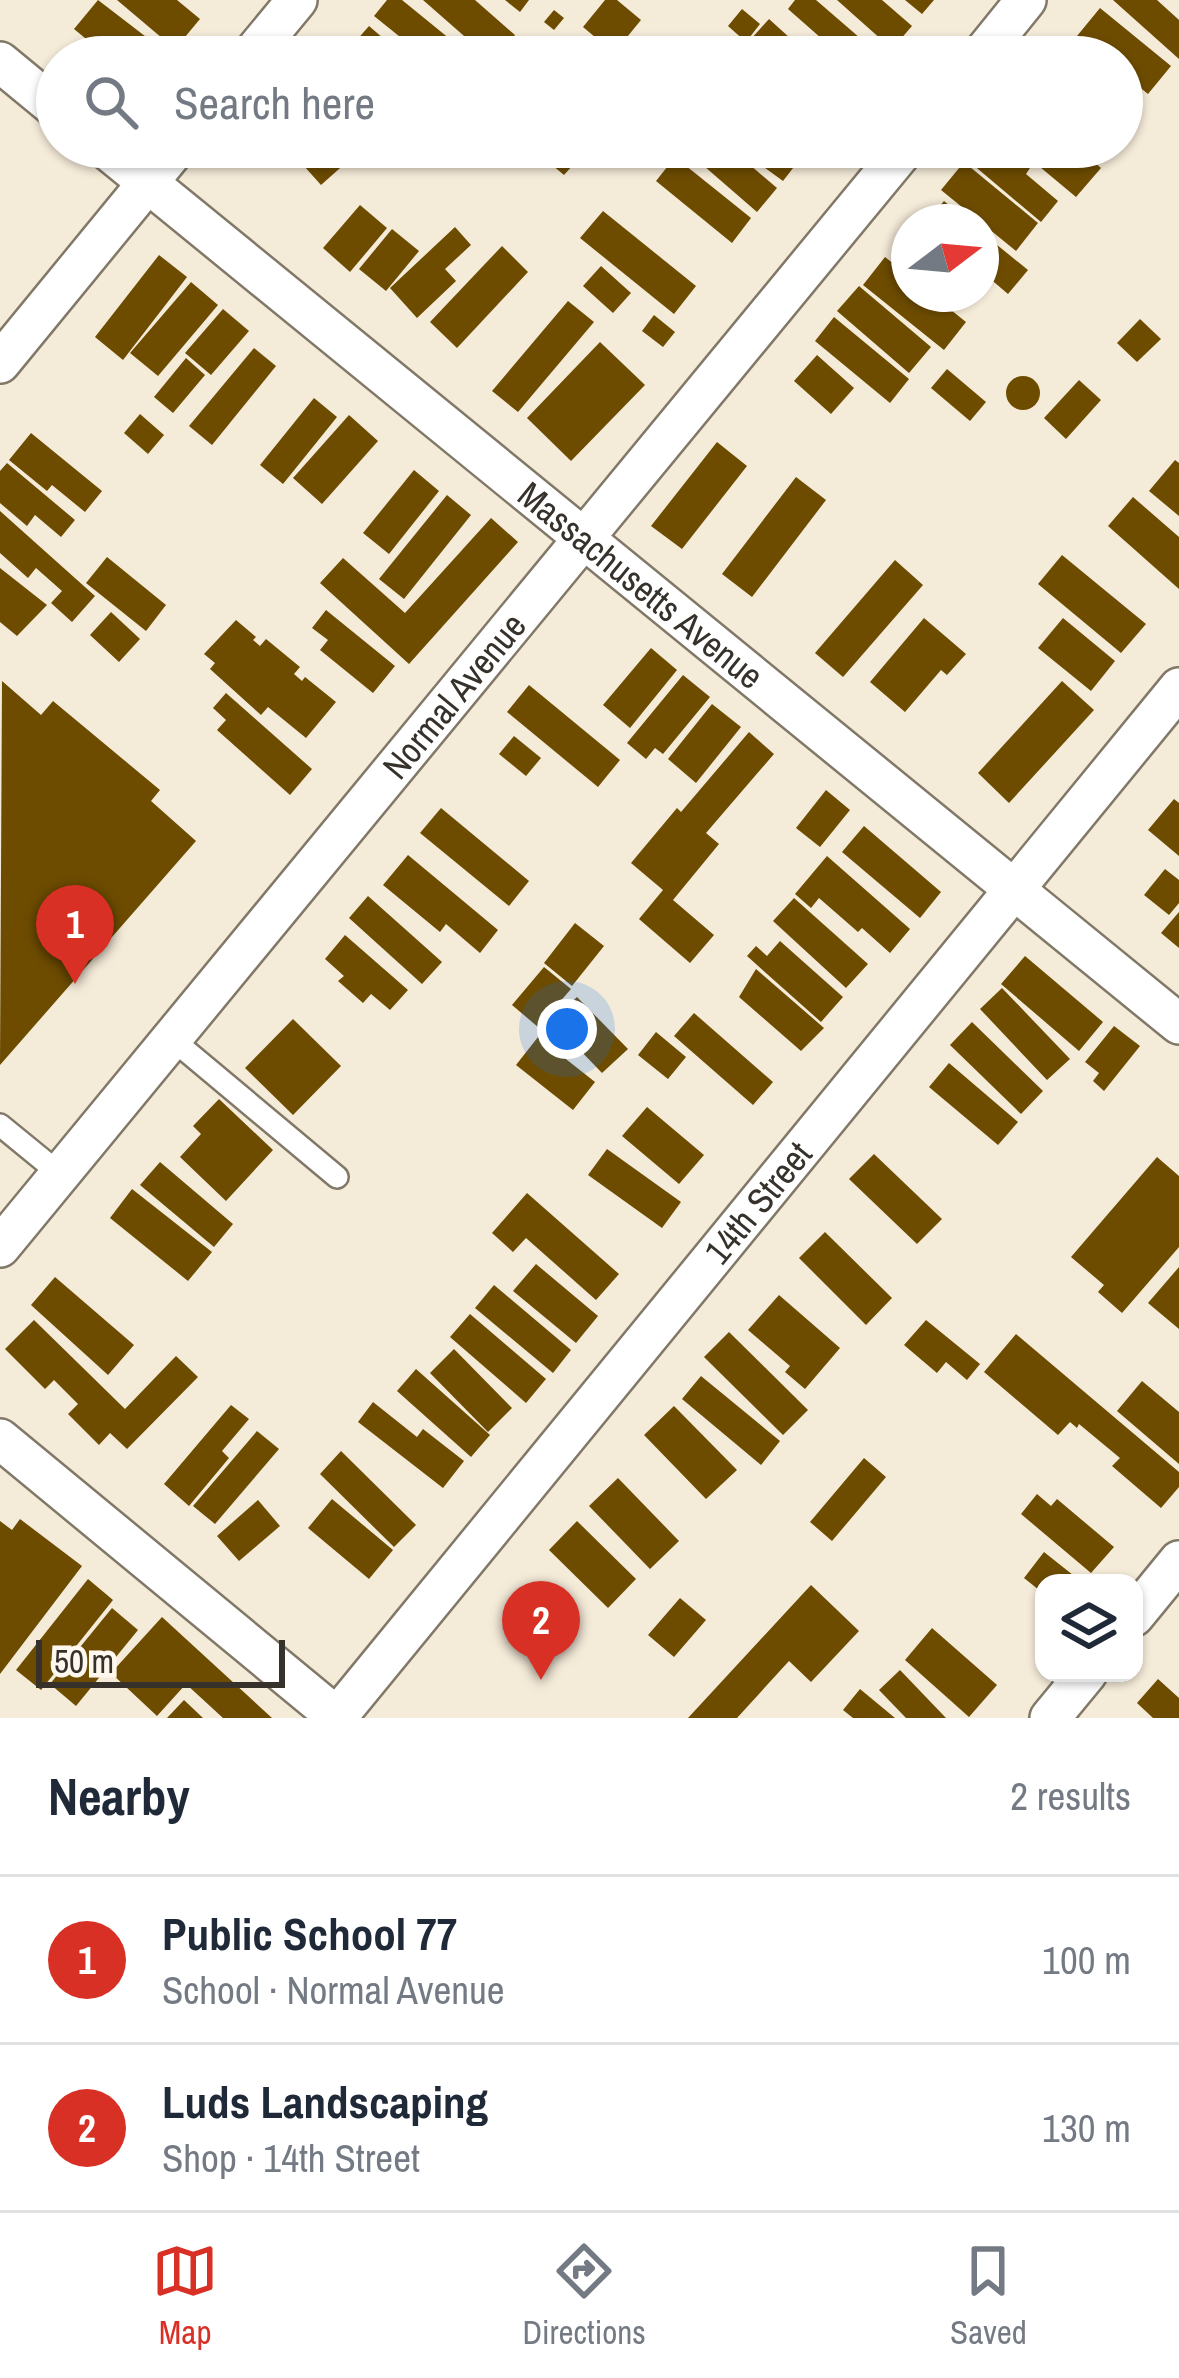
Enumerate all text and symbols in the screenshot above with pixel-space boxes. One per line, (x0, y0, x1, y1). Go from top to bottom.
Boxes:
search box (36, 36, 1143, 168)
icon: search (78, 69, 144, 135)
text: Search here (174, 72, 375, 133)
north arrow (891, 204, 999, 312)
street label: Massachusetts Avenue (508, 471, 774, 700)
street label: Normal Avenue (371, 603, 536, 789)
pin: 1 (36, 885, 114, 984)
your location (537, 999, 597, 1059)
street label: 14th Street (693, 1131, 822, 1274)
map controls (1035, 1574, 1143, 1682)
button: layers (1035, 1574, 1143, 1682)
pin: 2 (502, 1581, 580, 1680)
scale bar (36, 1634, 285, 1687)
text: 50 m (54, 1639, 114, 1683)
text: Nearby (48, 1762, 190, 1831)
text: 2 results (1010, 1770, 1131, 1822)
text: Public School 77 (162, 1903, 457, 1964)
text: 1 (78, 1934, 96, 1986)
text: 100 m (1042, 1934, 1131, 1986)
text: School · Normal Avenue (162, 1964, 505, 2016)
text: Luds Landscaping (162, 2071, 488, 2132)
text: 2 (78, 2102, 96, 2154)
text: 130 m (1042, 2102, 1131, 2154)
text: Shop · 14th Street (162, 2132, 420, 2184)
tab: Map (152, 2238, 218, 2354)
tab: Directions (522, 2238, 646, 2354)
tab: Saved (950, 2238, 1027, 2354)

